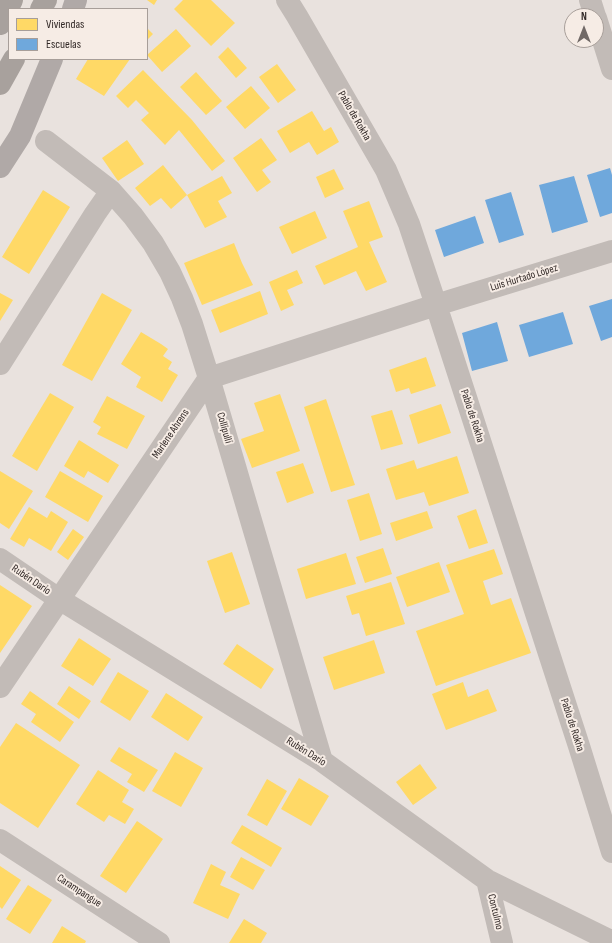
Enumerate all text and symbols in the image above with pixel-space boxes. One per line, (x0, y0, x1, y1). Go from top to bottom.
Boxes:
legend (8, 8, 148, 60)
north arrow (564, 8, 604, 48)
text: N (581, 10, 587, 23)
text: Viviendas (46, 17, 84, 32)
text: Escuelas (46, 37, 81, 52)
street label: Pablo de Rokha (335, 89, 373, 143)
street label: Luis Hurtado López (489, 261, 559, 295)
street label: Pablo de Rokha (457, 388, 487, 444)
street label: Marlene Ahrens (150, 407, 192, 461)
street label: Collipulli (213, 411, 235, 445)
street label: Rubén Darío (9, 562, 53, 598)
street label: Pablo de Rokha (557, 697, 587, 753)
street label: Rubén Darío (284, 735, 328, 769)
street label: Carampangue (54, 872, 104, 910)
street label: Contulmo (484, 893, 506, 931)

